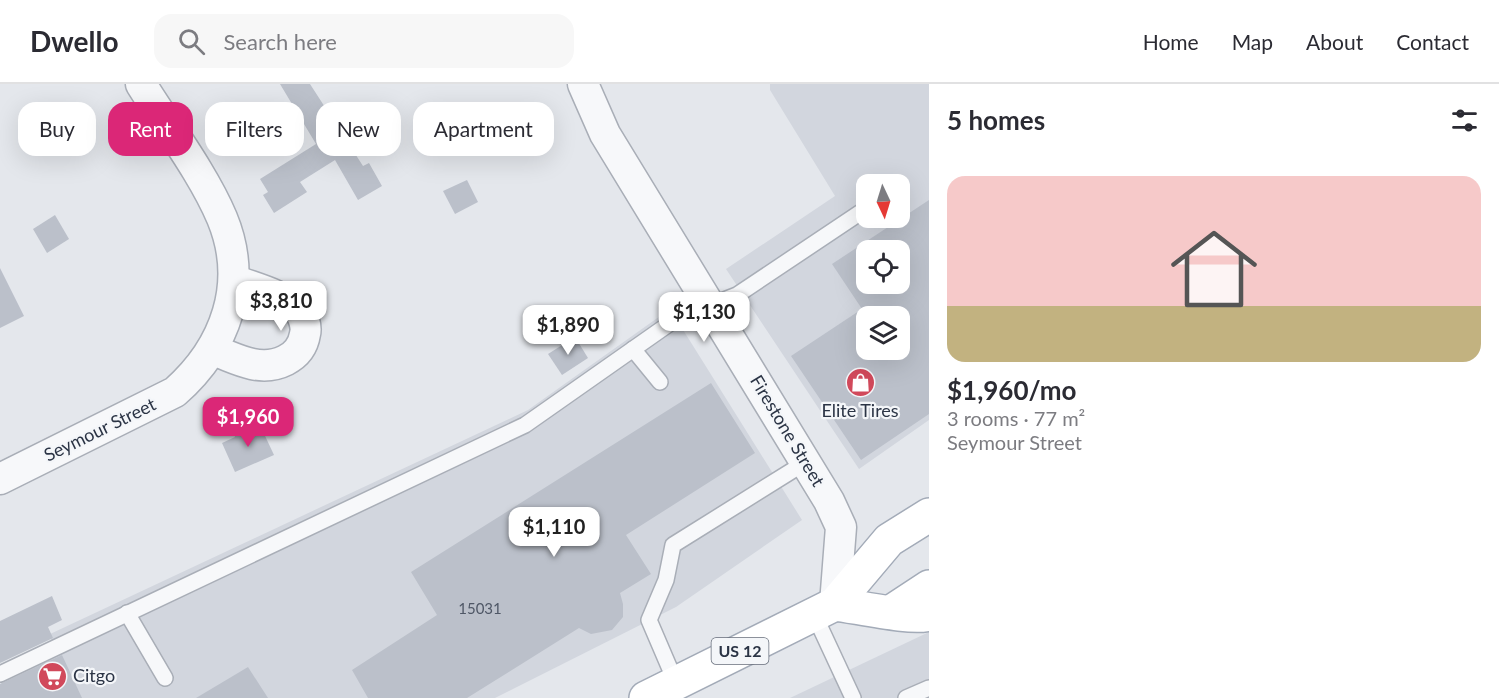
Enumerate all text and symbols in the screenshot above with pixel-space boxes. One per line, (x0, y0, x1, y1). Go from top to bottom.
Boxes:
search box (154, 14, 574, 68)
text: Dwello (30, 24, 118, 58)
icon: search (175, 25, 208, 58)
text: Search here (223, 28, 337, 55)
text: Home (1143, 29, 1199, 54)
text: Map (1232, 29, 1273, 54)
text: About (1306, 29, 1363, 54)
text: Contact (1396, 29, 1469, 54)
chip: Buy (18, 102, 96, 156)
chip: Rent (108, 102, 193, 156)
chip: Filters (205, 102, 304, 156)
chip: New (316, 102, 401, 156)
chip: Apartment (413, 102, 554, 156)
text: 5 homes (947, 104, 1045, 136)
icon: filters (1448, 104, 1481, 137)
north arrow (856, 174, 910, 228)
map controls (856, 174, 910, 360)
icon: home (1160, 215, 1268, 323)
button: locate (856, 240, 910, 294)
pin: $3,810 (232, 281, 330, 332)
text: $3,810 (250, 288, 312, 312)
pin: $1,130 (655, 292, 753, 343)
text: $1,130 (673, 299, 735, 323)
pin: $1,890 (519, 305, 617, 356)
button: layers (856, 306, 910, 360)
text: $1,890 (537, 312, 599, 336)
shop icon: Elite Tires (844, 366, 876, 398)
street label: Firestone Street (746, 371, 830, 491)
text: $1,960/mo (947, 374, 1077, 406)
street label: Seymour Street (40, 392, 159, 466)
pin: $1,960 (199, 397, 297, 448)
place label: Elite Tires (821, 399, 899, 421)
text: $1,960 (217, 404, 279, 428)
text: 3 rooms · 77 m² (947, 406, 1085, 430)
text: Seymour Street (947, 430, 1082, 454)
pin: $1,110 (505, 507, 603, 558)
text: $1,110 (523, 514, 585, 538)
house number: 15031 (458, 599, 502, 617)
road number: US 12 (712, 638, 768, 664)
supermarket icon: Citgo (36, 660, 68, 692)
place label: Citgo (73, 664, 115, 686)

